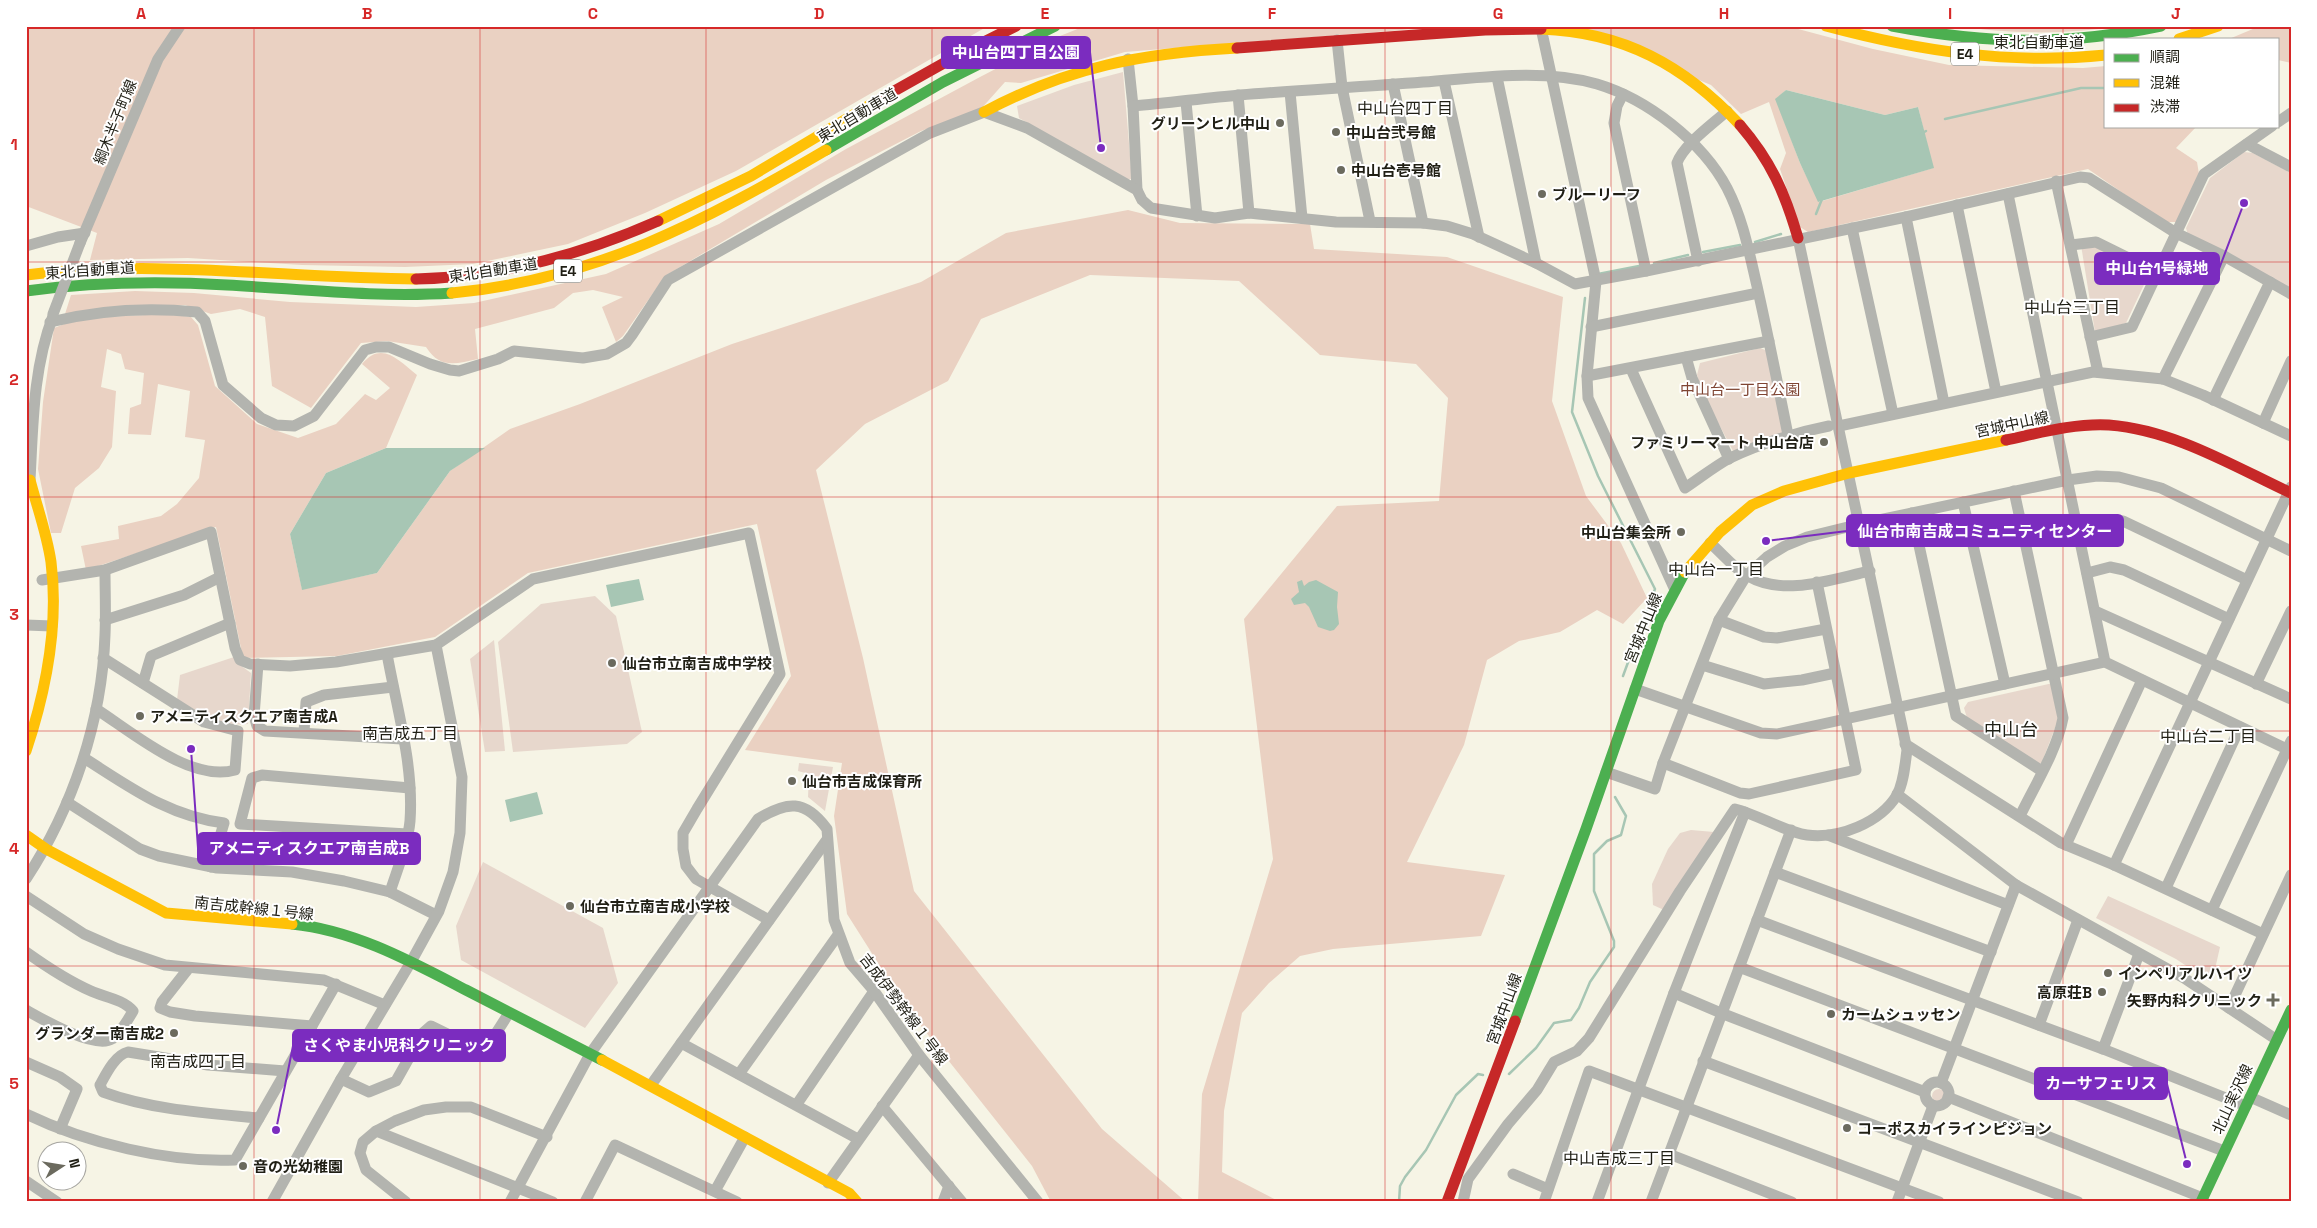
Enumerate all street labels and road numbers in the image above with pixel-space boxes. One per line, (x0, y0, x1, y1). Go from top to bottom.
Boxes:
street label: 東北自動車道 (1994, 33, 2084, 52)
road number: E4 (1951, 42, 1979, 66)
street label: 綱木半子町線 (89, 77, 141, 167)
street label: 東北自動車道 (814, 84, 900, 146)
street label: 東北自動車道 (447, 254, 539, 286)
street label: 東北自動車道 (44, 257, 136, 283)
road number: E4 (554, 260, 582, 282)
street label: 宮城中山線 (1973, 407, 2051, 441)
street label: 宮城中山線 (1620, 590, 1666, 666)
street label: 南吉成幹線１号線 (193, 892, 315, 924)
street label: 吉成伊勢幹線１号線 (856, 949, 952, 1069)
street label: 宮城中山線 (1482, 971, 1526, 1047)
street label: 北山実沢線 (2208, 1061, 2256, 1137)

